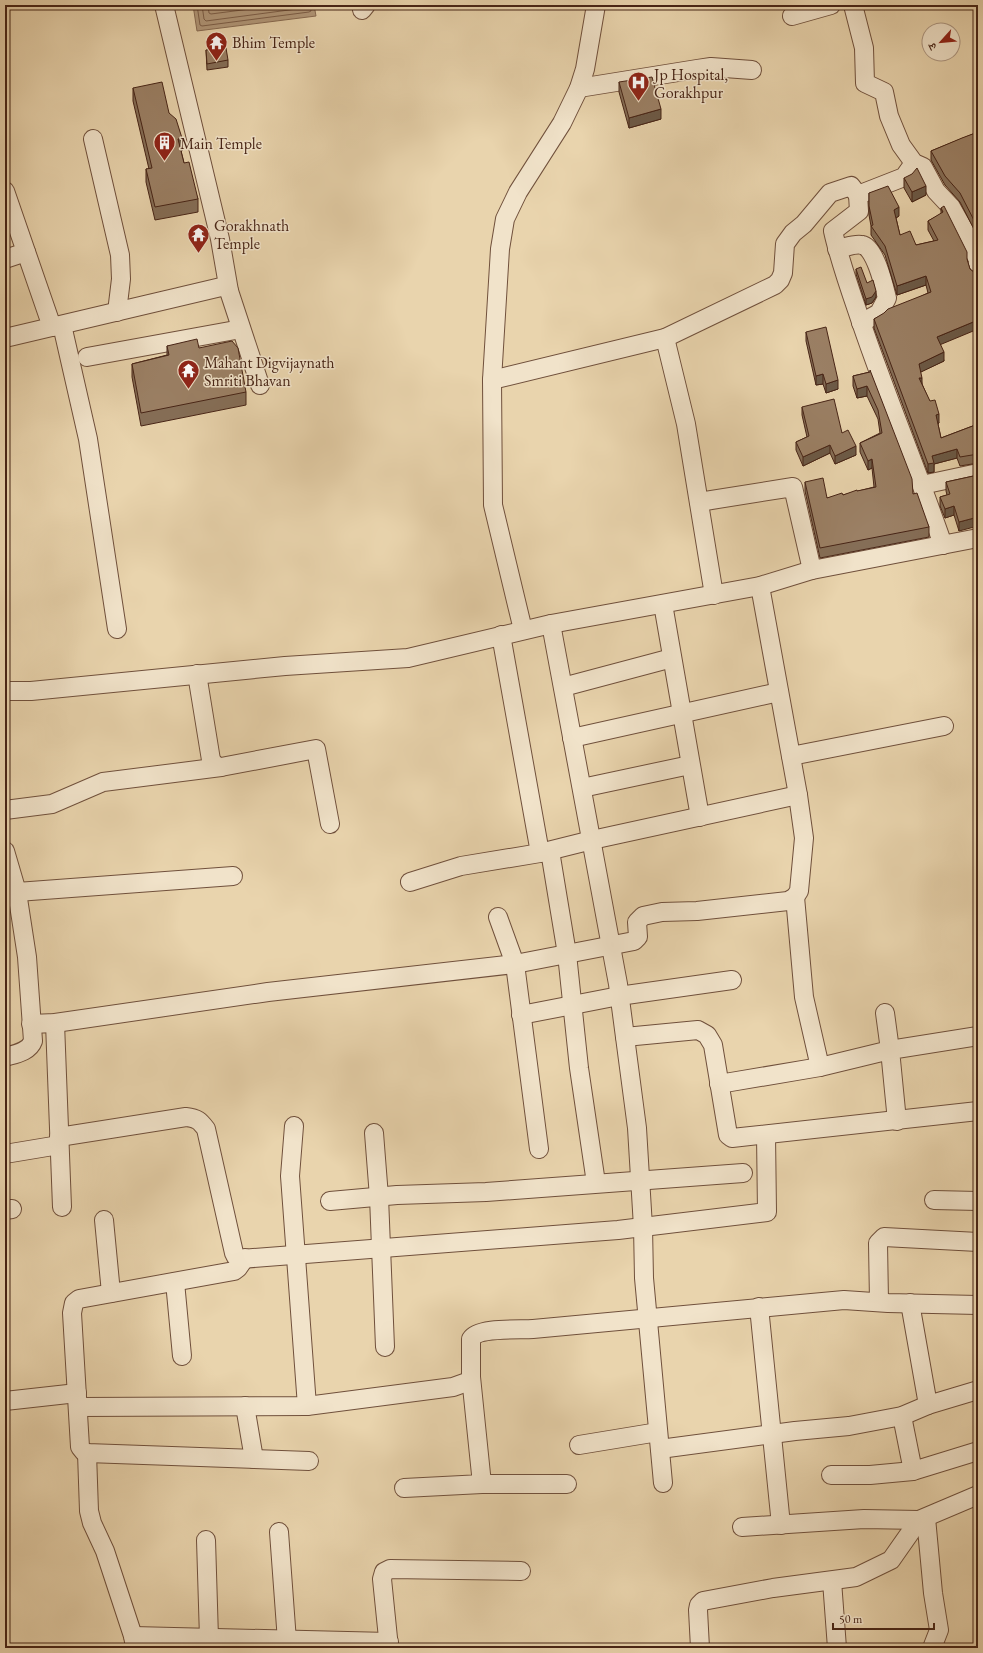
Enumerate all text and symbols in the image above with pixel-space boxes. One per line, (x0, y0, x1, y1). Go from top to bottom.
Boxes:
north arrow (921, 22, 961, 62)
temple icon: Bhim Temple (204, 29, 230, 62)
place label: Bhim Temple (232, 32, 315, 53)
text: उ (924, 40, 940, 53)
place label: Jp Hospital, Gorakhpur (652, 64, 728, 103)
hospital icon: Jp Hospital, Gorakhpur (626, 70, 652, 103)
building icon: Main Temple (151, 130, 177, 163)
place label: Main Temple (180, 133, 262, 154)
place label: Gorakhnath Temple (214, 215, 289, 254)
temple icon: Gorakhnath Temple (186, 221, 212, 254)
place label: Mahant Digvijaynath Smriti Bhavan (204, 352, 335, 391)
temple icon: Mahant Digvijaynath Smriti Bhavan (176, 358, 202, 391)
scale bar (833, 1605, 934, 1631)
text: 50 m (839, 1611, 863, 1627)

